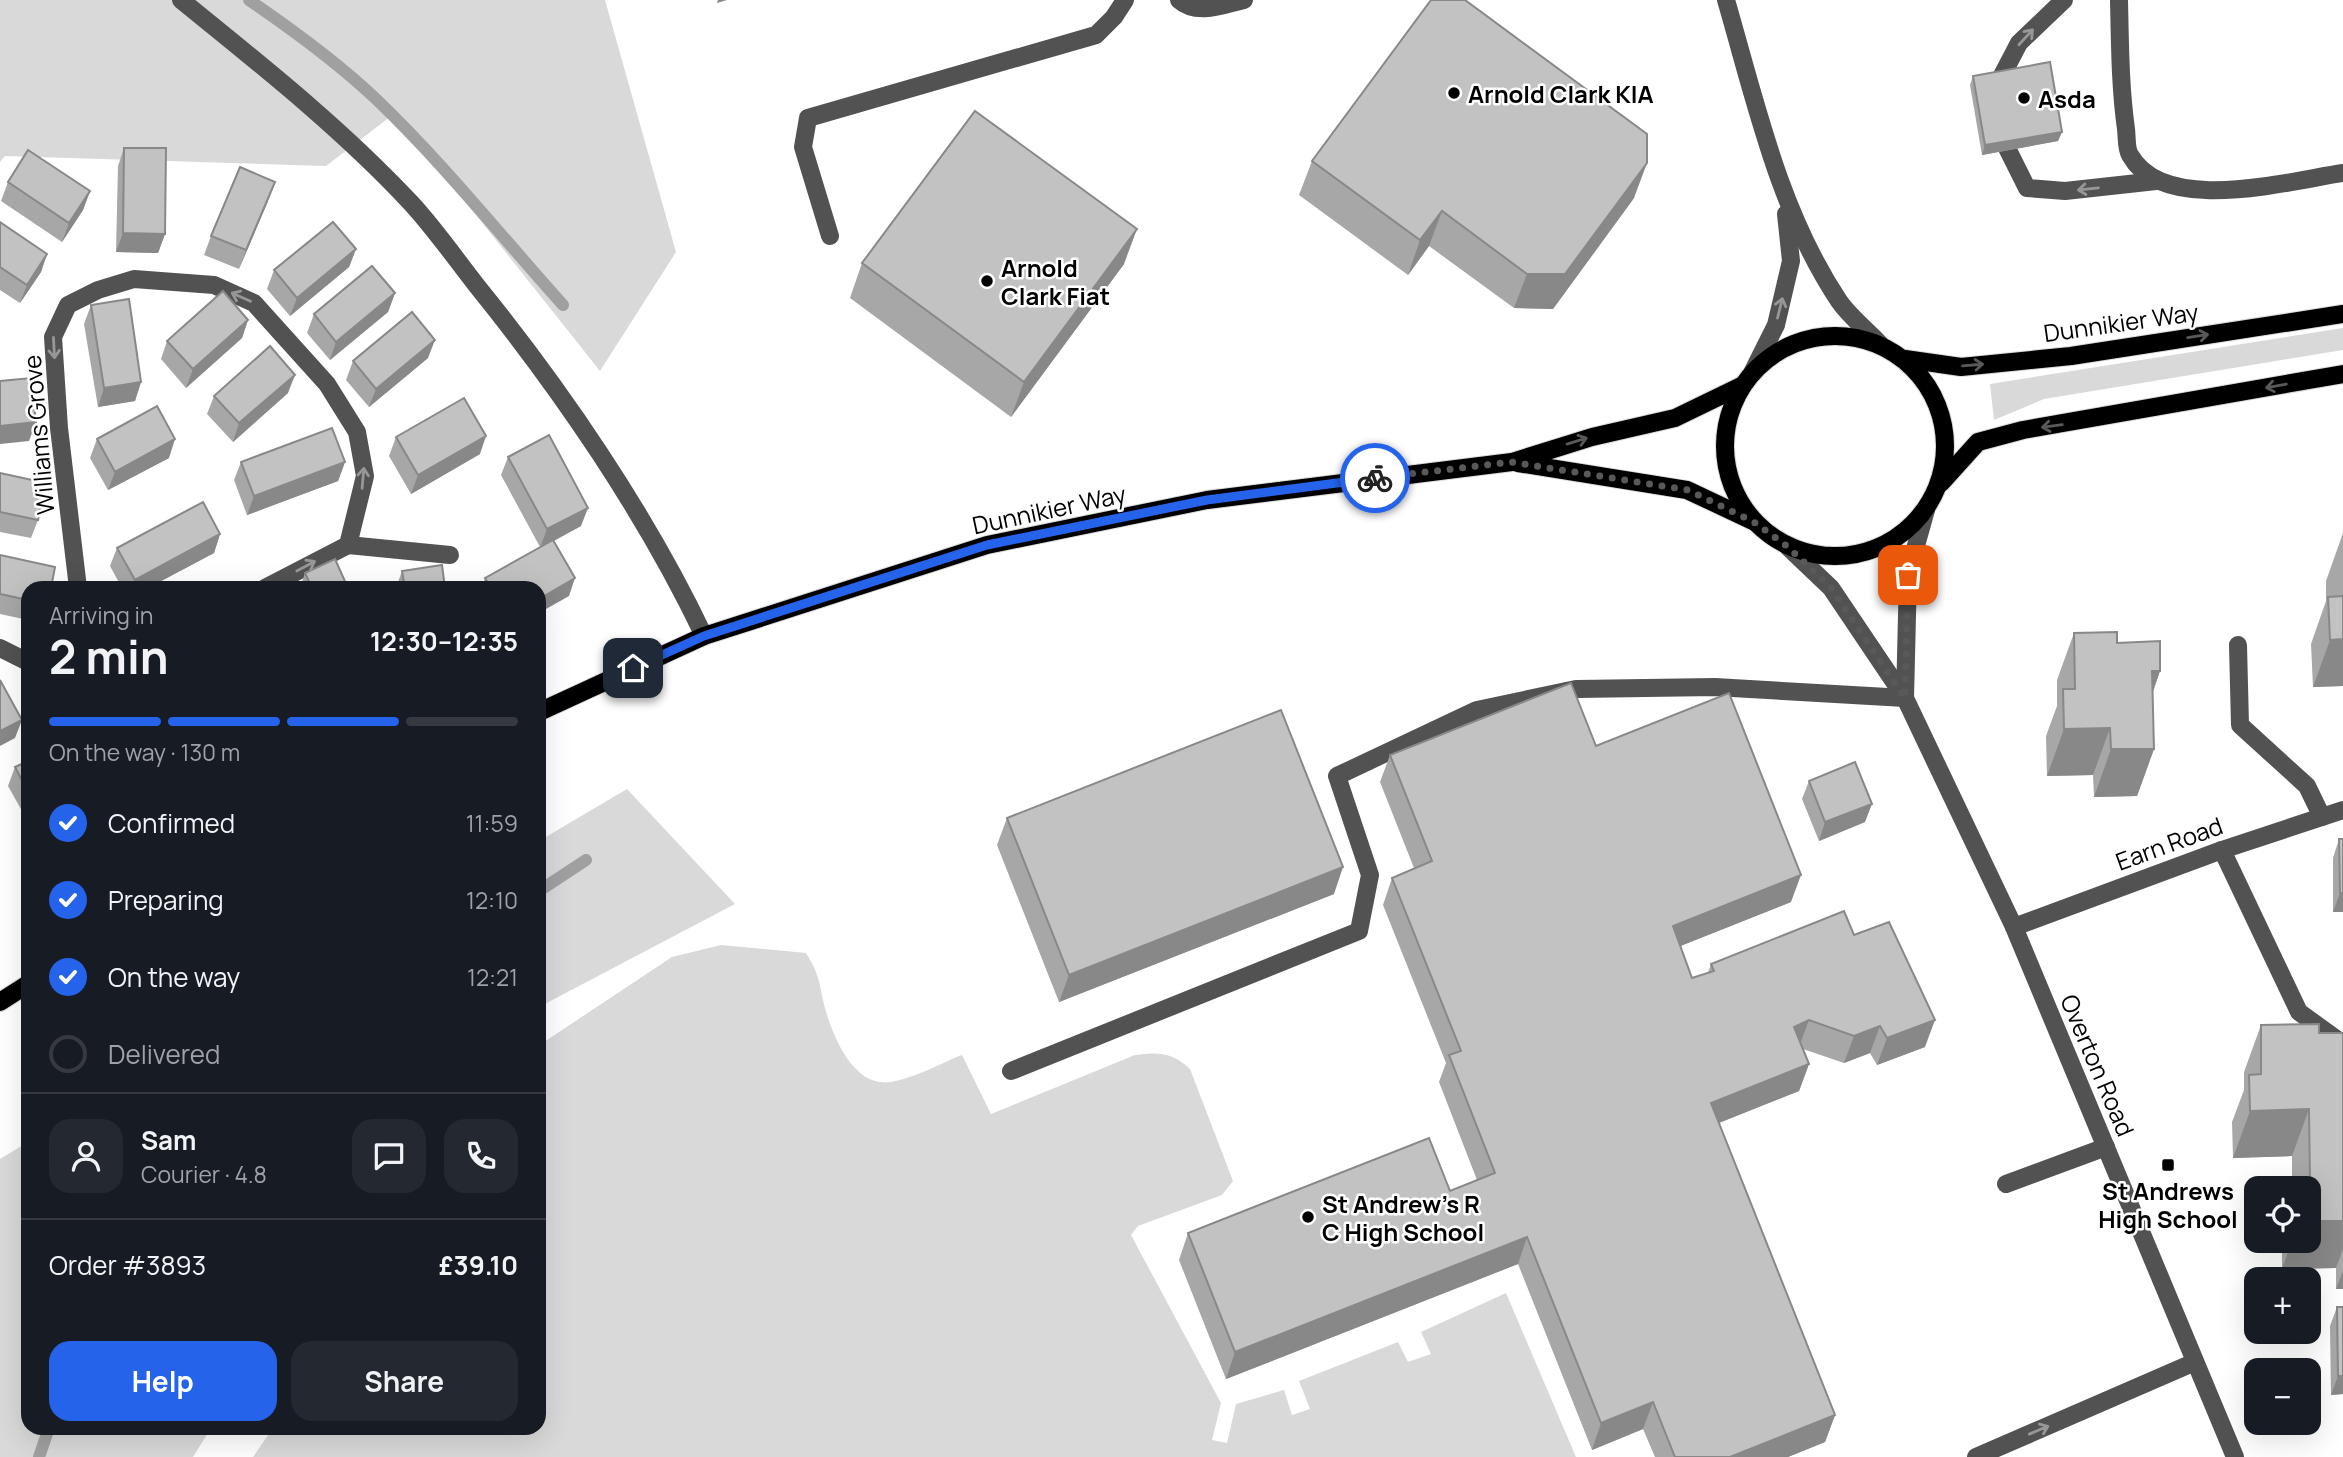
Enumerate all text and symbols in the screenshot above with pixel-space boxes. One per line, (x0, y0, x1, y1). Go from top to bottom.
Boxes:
one-way arrow (2017, 29, 2034, 46)
place label: Arnold Clark KIA (1468, 77, 1654, 110)
place label: Asda (2038, 82, 2096, 115)
marker: Arnold Clark KIA (1446, 85, 1462, 101)
marker: Asda (2016, 90, 2032, 106)
one-way arrow (2077, 182, 2100, 195)
place label: Arnold Clark Fiat (1001, 251, 1110, 312)
marker: Arnold Clark Fiat (979, 273, 995, 289)
one-way arrow (231, 290, 252, 303)
street label: Dunnikier Way (2041, 295, 2201, 349)
one-way arrow (1774, 298, 1787, 320)
one-way arrow (2186, 329, 2209, 342)
one-way arrow (47, 336, 60, 359)
street label: Williams Grove (15, 354, 61, 516)
one-way arrow (1961, 359, 1983, 372)
one-way arrow (2265, 380, 2288, 393)
one-way arrow (2041, 420, 2064, 433)
one-way arrow (1565, 434, 1587, 447)
courier (1340, 443, 1410, 513)
icon: bike (1356, 459, 1394, 497)
one-way arrow (357, 467, 370, 490)
street label: Dunnikier Way (969, 477, 1129, 541)
pin (1878, 545, 1938, 605)
icon: bag (1889, 556, 1927, 594)
one-way arrow (295, 559, 316, 573)
text: Arriving in (49, 599, 154, 631)
text: 12:30–12:35 (370, 623, 518, 659)
text: 2 min (49, 625, 169, 688)
pin (603, 638, 663, 698)
icon: home (614, 649, 652, 687)
text: On the way · 130 m (49, 736, 240, 768)
icon: check (49, 804, 87, 842)
text: Confirmed (108, 805, 235, 841)
text: 11:59 (466, 807, 518, 839)
street label: Earn Road (2111, 808, 2227, 878)
icon: check (49, 881, 87, 919)
text: Preparing (108, 882, 224, 918)
text: 12:10 (466, 884, 518, 916)
icon: check (49, 958, 87, 996)
text: On the way (108, 959, 240, 995)
text: 12:21 (467, 961, 518, 993)
street label: Overton Road (2053, 989, 2143, 1141)
text: Delivered (108, 1036, 220, 1072)
button: person (49, 1119, 123, 1193)
button: chat (352, 1119, 426, 1193)
button: phone (444, 1119, 518, 1193)
text: Sam (141, 1122, 196, 1158)
marker: St Andrews High School (2160, 1157, 2176, 1173)
text: Courier · 4.8 (141, 1158, 267, 1190)
place label: St Andrews High School (2098, 1174, 2238, 1235)
map controls (2244, 1176, 2321, 1435)
button: locate (2244, 1176, 2321, 1253)
place label: St Andrew's R C High School (1322, 1187, 1484, 1248)
marker: St Andrew's R C High School (1300, 1209, 1316, 1225)
text: Order #3893 (49, 1247, 206, 1283)
text: £39.10 (439, 1247, 518, 1283)
button: + (2244, 1267, 2321, 1344)
button: Help (49, 1341, 277, 1421)
button: Share (291, 1341, 518, 1421)
button: − (2244, 1358, 2321, 1435)
one-way arrow (2028, 1423, 2049, 1436)

